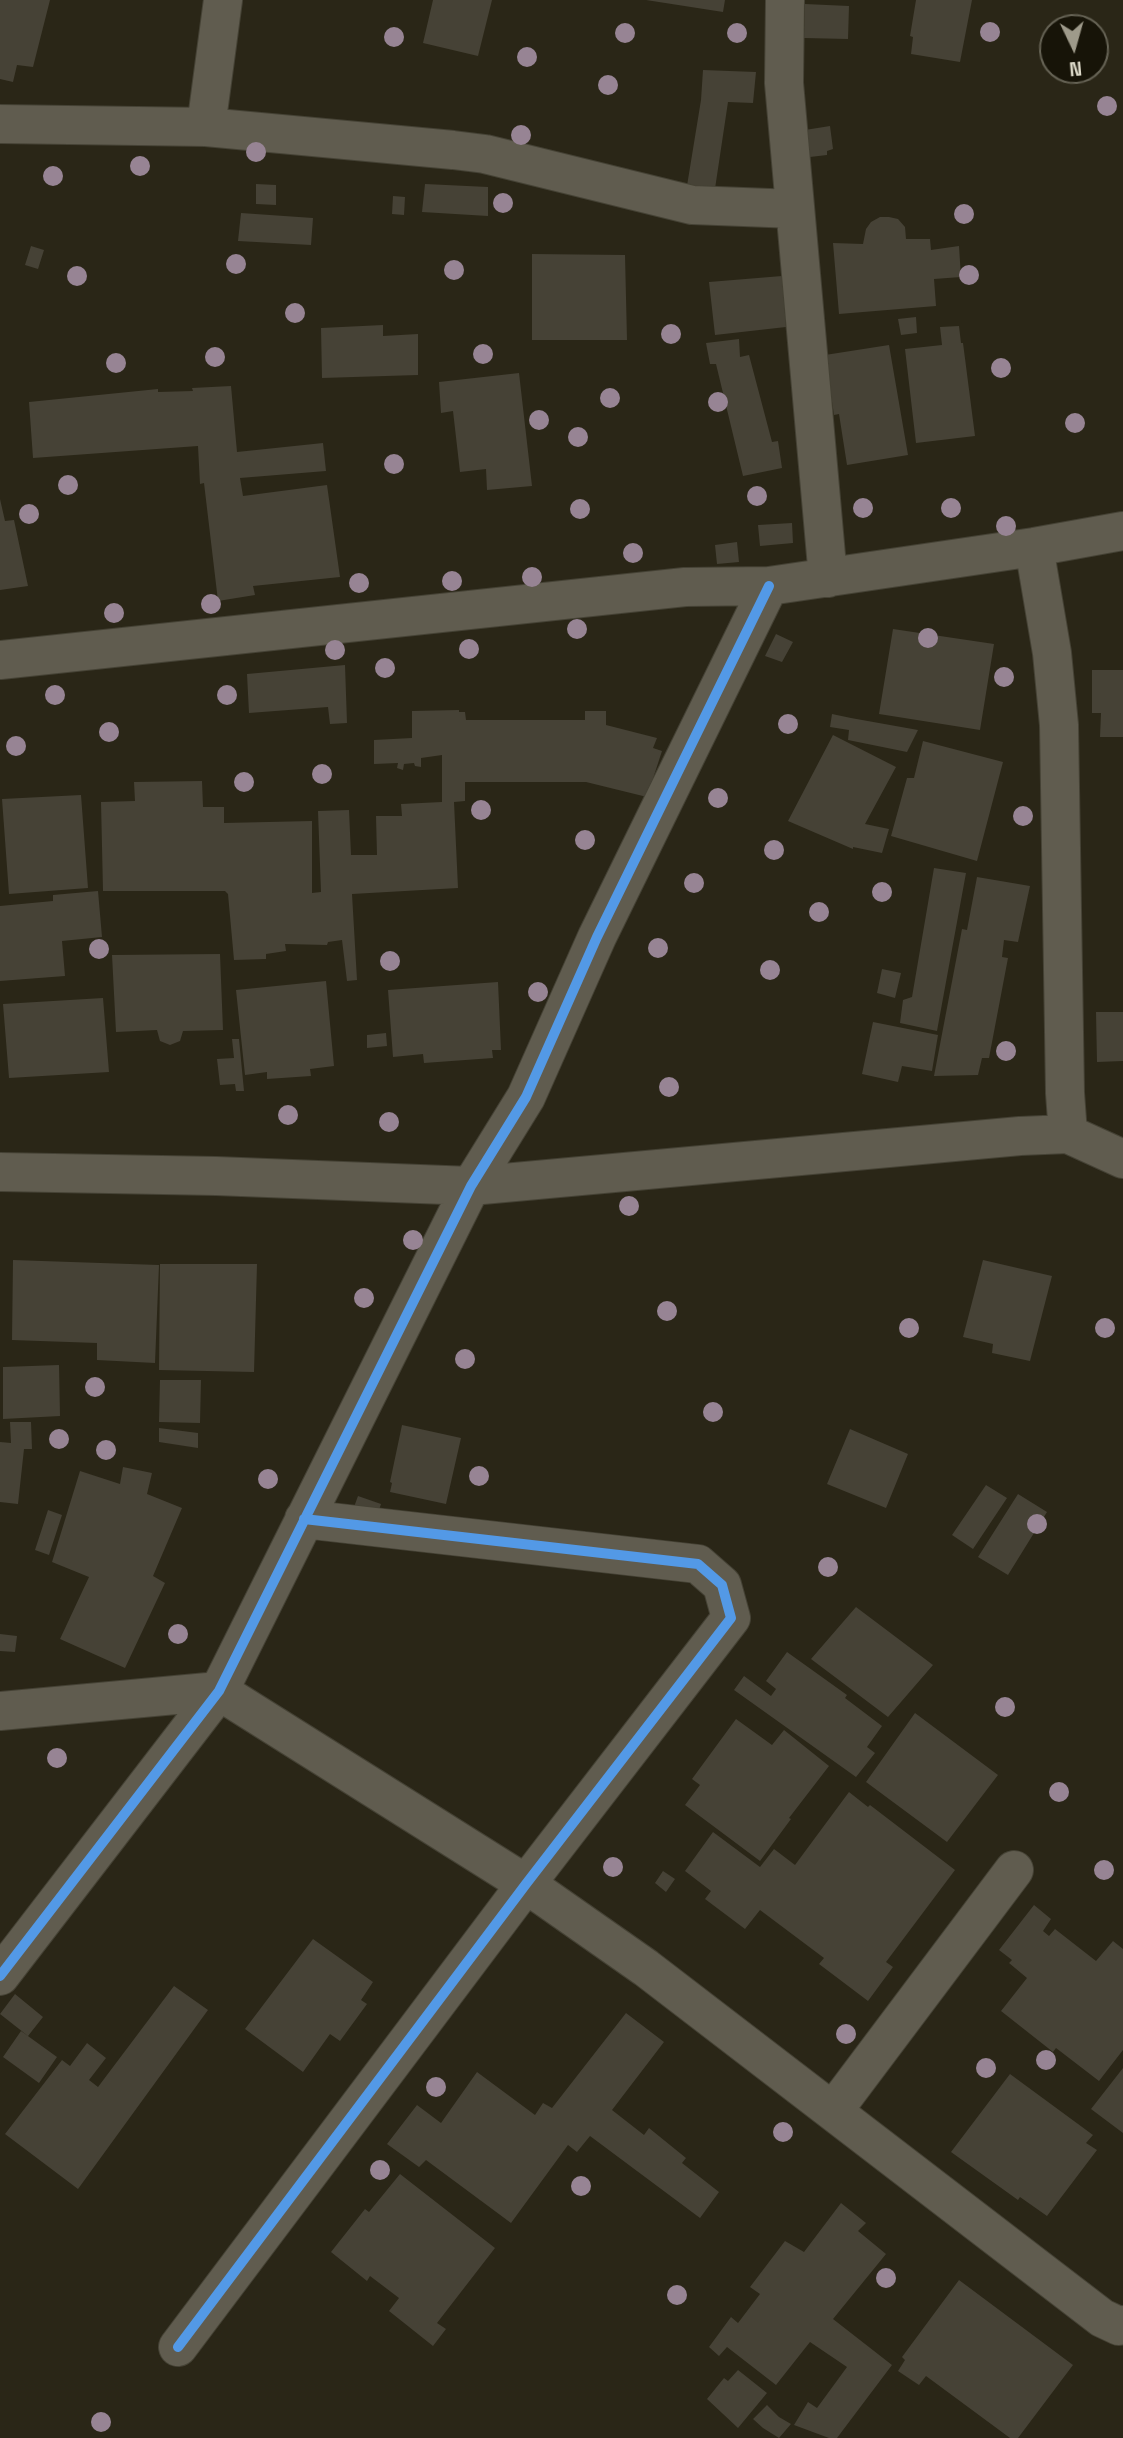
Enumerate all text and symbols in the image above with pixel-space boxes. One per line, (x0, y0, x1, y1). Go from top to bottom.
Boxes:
north arrow (1039, 14, 1109, 84)
text: N (1068, 55, 1083, 81)

